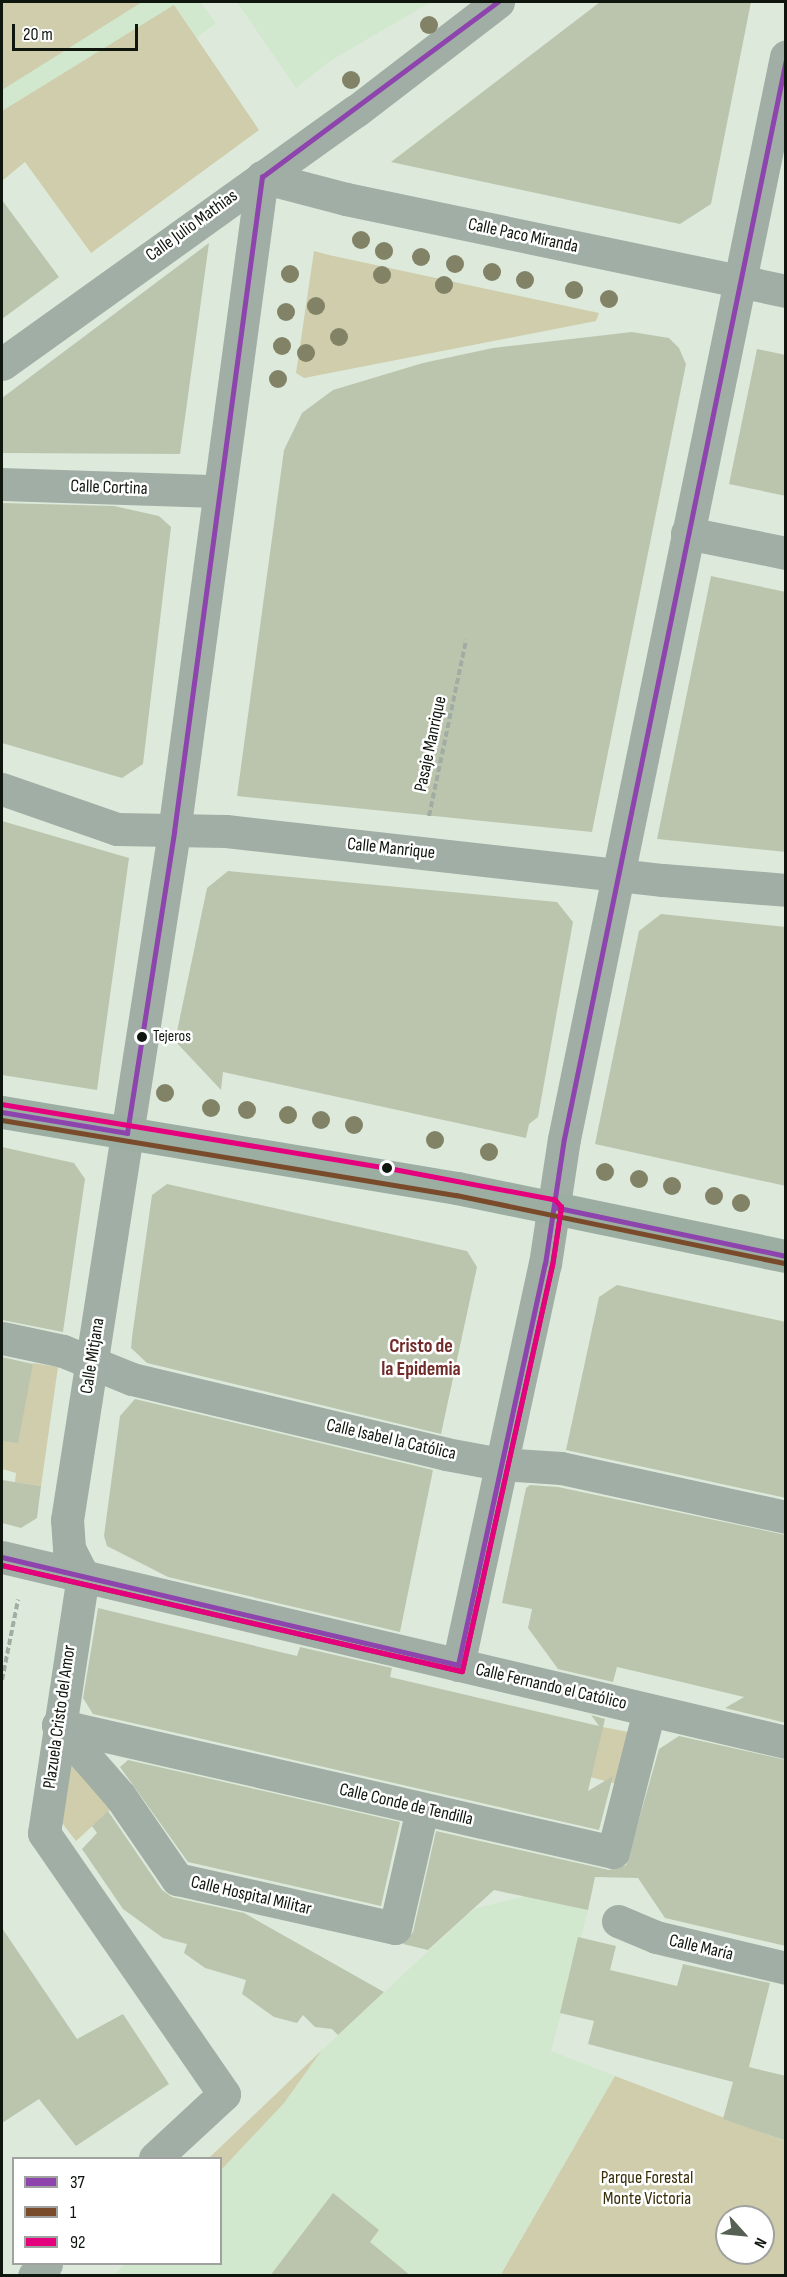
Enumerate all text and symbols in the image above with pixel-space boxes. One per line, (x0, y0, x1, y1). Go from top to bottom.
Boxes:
scale bar (15, 12, 141, 50)
text: 20 m (23, 24, 53, 45)
street label: Calle Julio Mathias (142, 185, 242, 267)
street label: Calle Paco Miranda (466, 214, 580, 258)
street label: Calle Cortina (70, 476, 148, 500)
street label: Pasaje Manrique (410, 694, 452, 794)
street label: Calle Manrique (346, 834, 436, 864)
place label: Tejeros (153, 1027, 191, 1047)
marker: Tejeros (136, 1031, 148, 1043)
unlabelled marker (381, 1162, 393, 1174)
street label: Calle Mitjana (76, 1317, 110, 1395)
district label: Cristo de la Epidemia (381, 1335, 461, 1382)
street label: Calle Isabel la Católica (324, 1415, 458, 1465)
street label: Plazuela Cristo del Amor (39, 1644, 81, 1790)
street label: Calle Fernando el Católico (473, 1659, 629, 1715)
street label: Calle Conde de Tendilla (337, 1779, 475, 1831)
street label: Calle Hospital Militar (189, 1872, 313, 1920)
street label: Calle María (667, 1930, 735, 1966)
legend (12, 2157, 222, 2265)
park label: Parque Forestal Monte Victoria (601, 2168, 693, 2210)
text: 37 (70, 2172, 85, 2193)
text: 1 (70, 2202, 76, 2223)
north arrow (715, 2205, 775, 2265)
text: 92 (70, 2232, 85, 2253)
text: N (749, 2234, 770, 2251)

